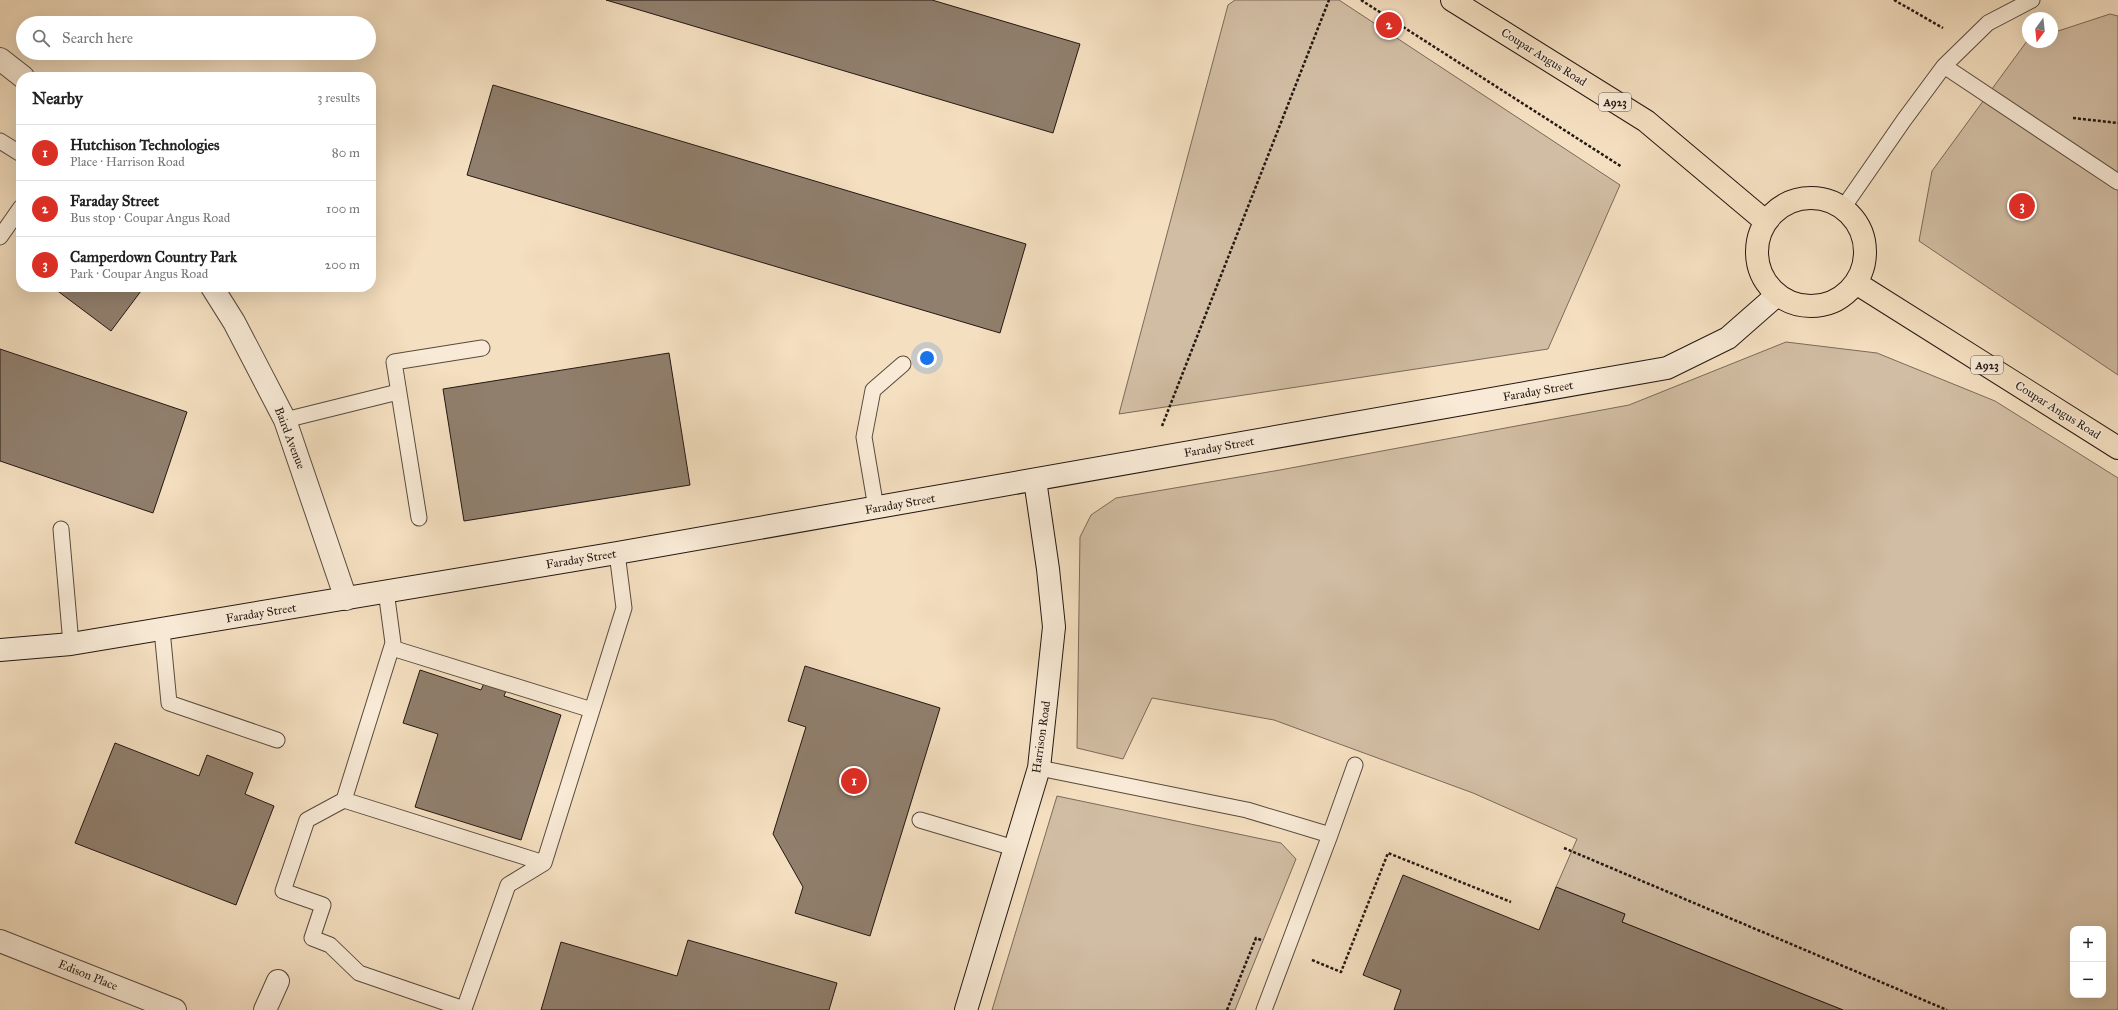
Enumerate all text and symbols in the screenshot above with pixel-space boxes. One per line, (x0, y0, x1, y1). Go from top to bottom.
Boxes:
pin: 2 (1376, 10, 1402, 40)
north arrow (2022, 12, 2058, 48)
search box (16, 16, 376, 60)
street label: Coupar Angus Road (1498, 25, 1589, 90)
icon: search (30, 27, 52, 49)
text: Search here (62, 29, 133, 47)
text: Nearby (32, 88, 83, 109)
text: 3 results (317, 90, 360, 106)
road number: A923 (1599, 93, 1631, 111)
text: Hutchison Technologies (70, 136, 220, 154)
text: 1 (42, 145, 48, 161)
text: 80 m (332, 145, 360, 161)
text: Place · Harrison Road (70, 154, 185, 170)
pin: 3 (2009, 191, 2035, 221)
text: Faraday Street (70, 192, 159, 210)
text: 2 (42, 201, 48, 217)
text: 100 m (326, 201, 360, 217)
text: Bus stop · Coupar Angus Road (70, 210, 230, 226)
text: Camperdown Country Park (70, 248, 237, 266)
text: 3 (42, 257, 48, 273)
text: 200 m (325, 257, 360, 273)
text: Park · Coupar Angus Road (70, 266, 208, 282)
your location (917, 348, 937, 368)
road number: A923 (1971, 356, 2003, 374)
street label: Faraday Street (1502, 378, 1575, 404)
street label: Coupar Angus Road (2012, 378, 2103, 443)
street label: Baird Avenue (272, 405, 308, 471)
street label: Faraday Street (1183, 434, 1256, 460)
street label: Faraday Street (864, 491, 937, 517)
street label: Faraday Street (545, 546, 618, 571)
street label: Faraday Street (225, 600, 298, 625)
street label: Harrison Road (1029, 700, 1053, 774)
pin: 1 (841, 766, 867, 796)
map controls (2070, 926, 2106, 998)
button: + (2070, 926, 2106, 962)
street label: Edison Place (56, 957, 120, 993)
button: − (2070, 962, 2106, 998)

